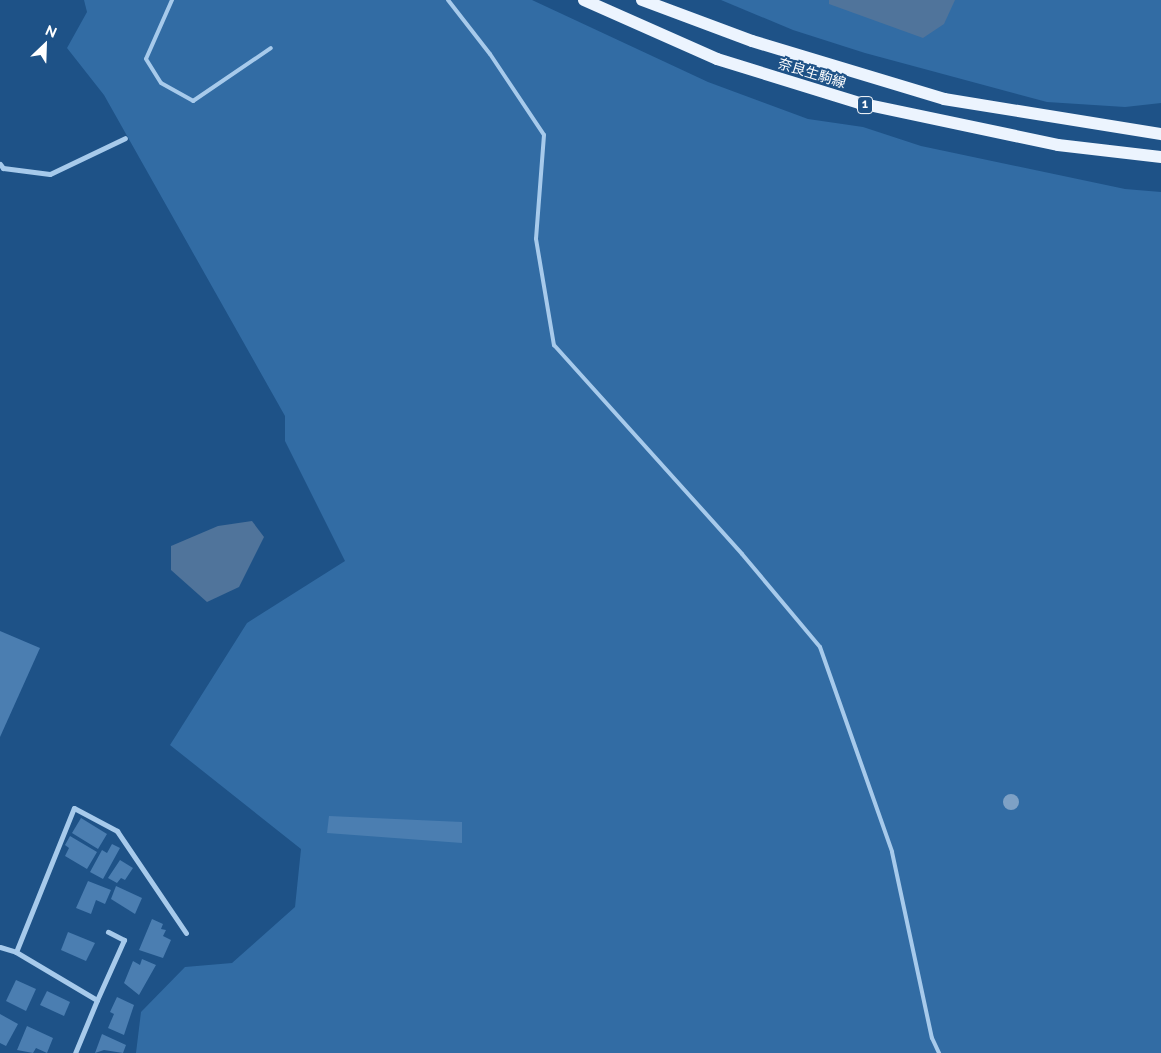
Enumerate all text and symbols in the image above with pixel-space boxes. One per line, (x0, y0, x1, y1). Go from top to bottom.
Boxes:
north arrow (20, 20, 70, 70)
text: N (43, 22, 59, 41)
street label: 奈良生駒線 (776, 55, 848, 91)
road number: 1 (856, 96, 874, 114)

